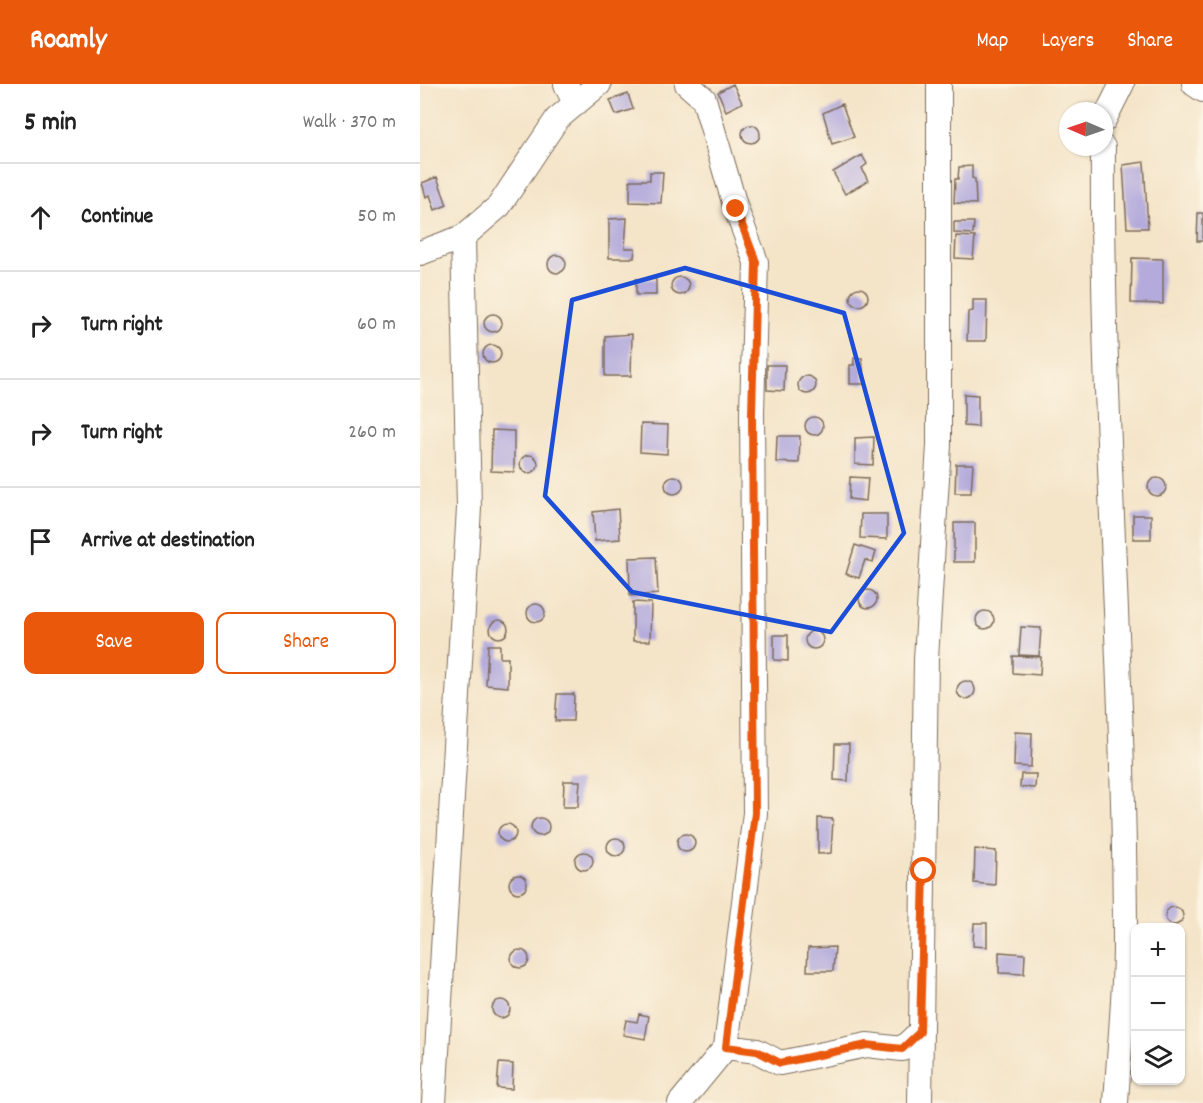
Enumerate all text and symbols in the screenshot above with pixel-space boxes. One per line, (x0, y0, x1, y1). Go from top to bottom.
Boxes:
text: Roamly (30, 22, 106, 62)
text: Map (977, 27, 1008, 57)
text: Layers (1041, 27, 1094, 57)
text: Share (1127, 27, 1173, 57)
north arrow (1059, 102, 1113, 156)
text: 5 min (24, 105, 77, 142)
text: Walk · 370 m (303, 109, 396, 137)
route end (722, 195, 748, 221)
icon: ahead (24, 201, 57, 234)
text: Continue (81, 202, 153, 233)
text: 50 m (358, 203, 396, 231)
icon: right (24, 309, 57, 342)
text: Turn right (81, 310, 163, 341)
text: 60 m (357, 311, 396, 339)
icon: right (24, 417, 57, 450)
text: Turn right (81, 418, 163, 449)
text: 260 m (348, 419, 396, 447)
icon: arrive (24, 525, 57, 558)
text: Arrive at destination (81, 526, 255, 557)
button: Save (24, 612, 204, 674)
button: Share (216, 612, 396, 674)
route start (910, 857, 936, 883)
map controls (1131, 923, 1185, 1085)
button: + (1131, 923, 1185, 977)
button: − (1131, 977, 1185, 1031)
button: layers (1131, 1031, 1185, 1085)

